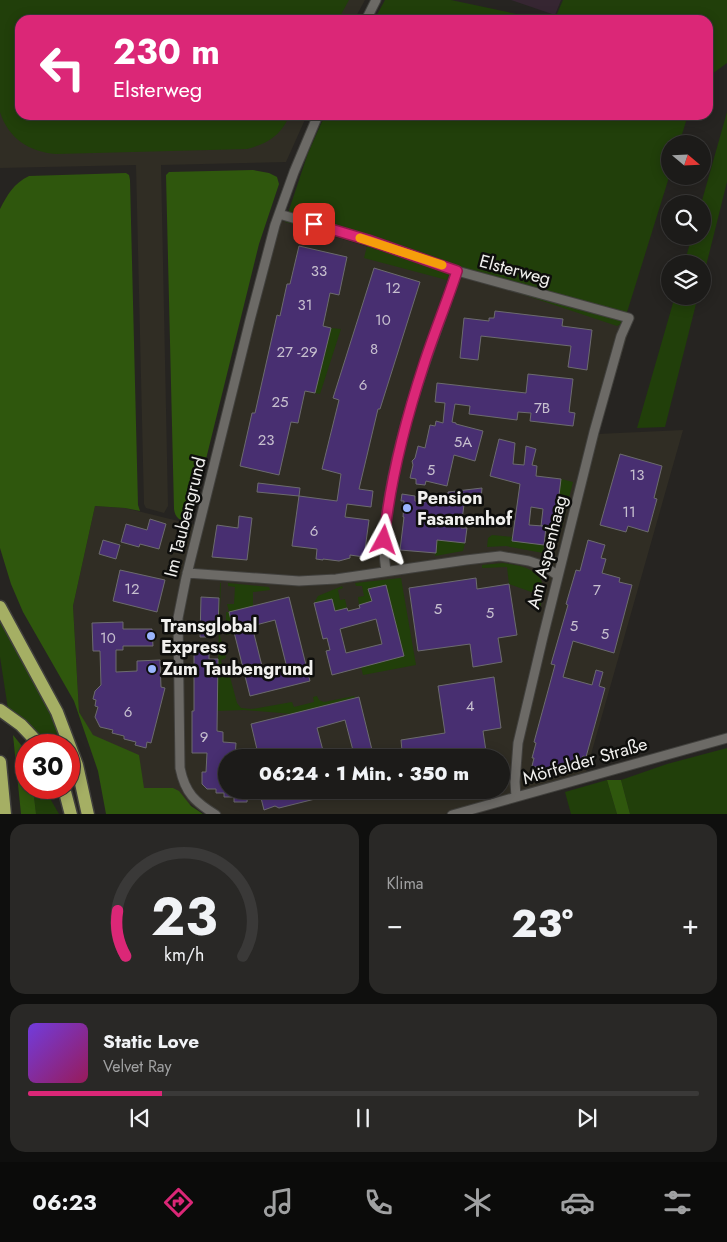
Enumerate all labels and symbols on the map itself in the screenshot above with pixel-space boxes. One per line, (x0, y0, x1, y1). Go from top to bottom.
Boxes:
north arrow (661, 135, 711, 185)
pin (293, 203, 335, 245)
street label: Elsterweg (476, 248, 554, 292)
house number: 33 (311, 260, 327, 282)
house number: 12 (385, 277, 401, 299)
house number: 31 (298, 294, 312, 316)
house number: 10 (375, 309, 391, 331)
house number: 8 (370, 338, 378, 360)
house number: 27 -29 (276, 341, 318, 363)
house number: 6 (359, 374, 367, 396)
house number: 25 (272, 391, 289, 413)
house number: 7B (534, 397, 550, 419)
house number: 23 (258, 429, 274, 451)
house number: 5A (454, 431, 472, 453)
street label: Im Taubengrund (157, 454, 213, 580)
house number: 5 (427, 459, 435, 481)
house number: 13 (630, 464, 644, 486)
place label: Pension Fasanenhof (417, 485, 513, 532)
street label: Am Aspenhaag (520, 492, 574, 612)
house number: 11 (622, 501, 636, 523)
marker: Pension Fasanenhof (401, 502, 413, 514)
position arrow (357, 513, 409, 565)
house number: 6 (310, 520, 318, 542)
house number: 12 (124, 578, 140, 600)
house number: 7 (593, 579, 601, 601)
house number: 5 (434, 598, 442, 620)
house number: 5 (486, 602, 494, 624)
place label: Transglobal Express (161, 613, 257, 660)
house number: 5 (570, 615, 578, 637)
house number: 5 (601, 623, 609, 645)
house number: 10 (100, 627, 116, 649)
marker: Transglobal Express (145, 630, 157, 642)
place label: Zum Taubengrund (162, 656, 313, 682)
marker: Zum Taubengrund (146, 663, 158, 675)
house number: 4 (466, 695, 475, 717)
house number: 6 (124, 701, 132, 723)
house number: 9 (200, 726, 208, 748)
street label: Mörfelder Straße (520, 731, 650, 791)
speed limit sign: 30 (15, 734, 80, 799)

